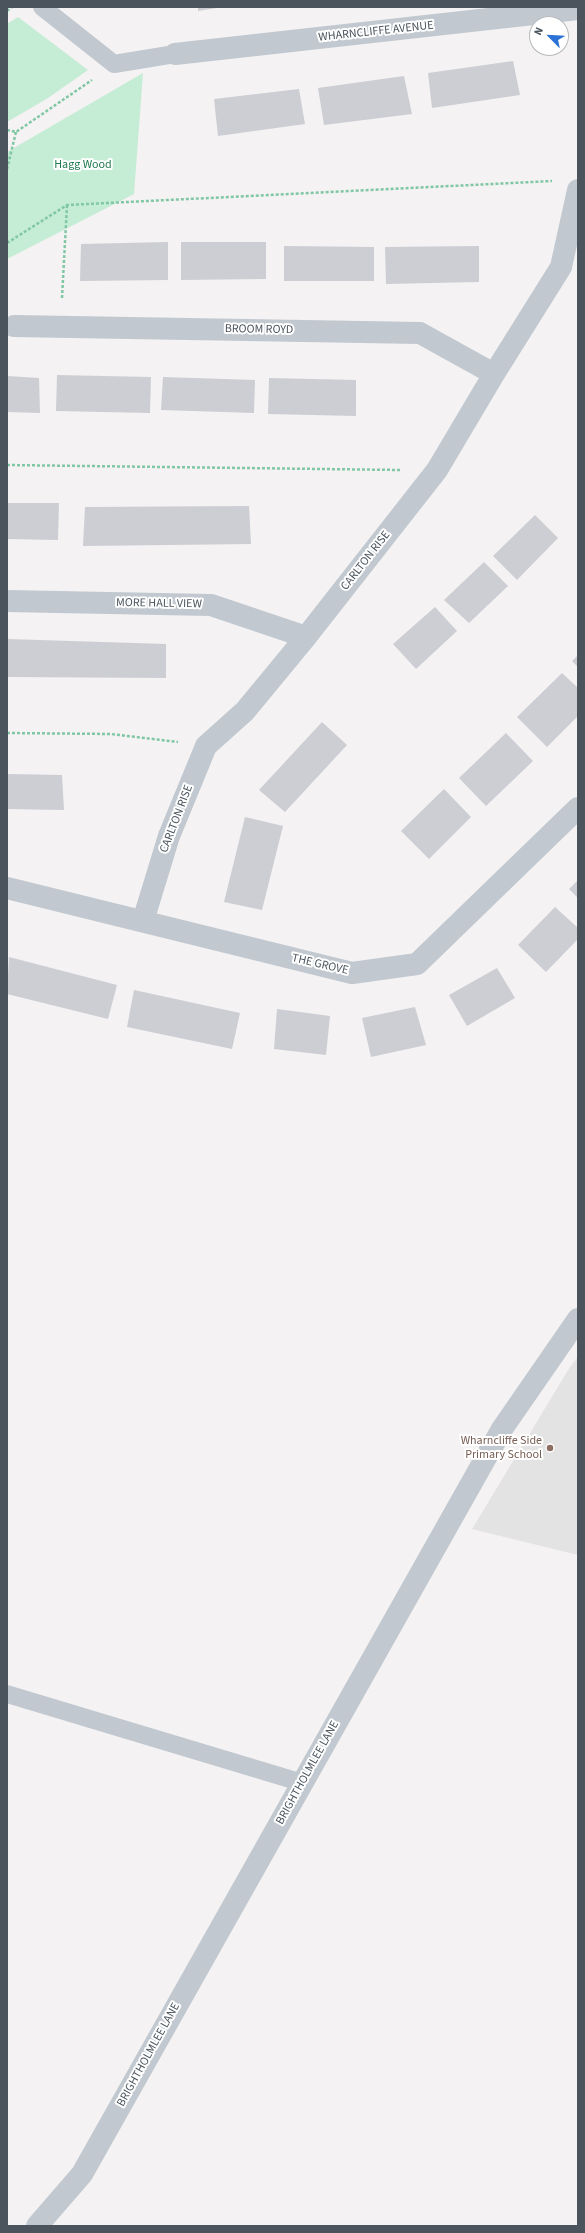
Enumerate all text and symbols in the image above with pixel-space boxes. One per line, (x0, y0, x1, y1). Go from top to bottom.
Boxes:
north arrow (529, 16, 569, 56)
street label: WHARNCLIFFE AVENUE (318, 19, 434, 45)
text: N (530, 25, 547, 38)
park label: Hagg Wood (54, 158, 112, 172)
street label: BROOM ROYD (225, 322, 293, 338)
street label: CARLTON RISE (338, 528, 394, 594)
street label: MORE HALL VIEW (116, 596, 202, 612)
street label: CARLTON RISE (157, 783, 197, 855)
street label: THE GROVE (290, 952, 350, 978)
place label: Wharncliffe Side Primary School (461, 1434, 542, 1462)
marker: Wharncliffe Side Primary School (545, 1443, 555, 1453)
street label: BRIGHTHOLMLEE LANE (273, 1719, 343, 1827)
street label: BRIGHTHOLMLEE LANE (114, 2001, 184, 2109)

